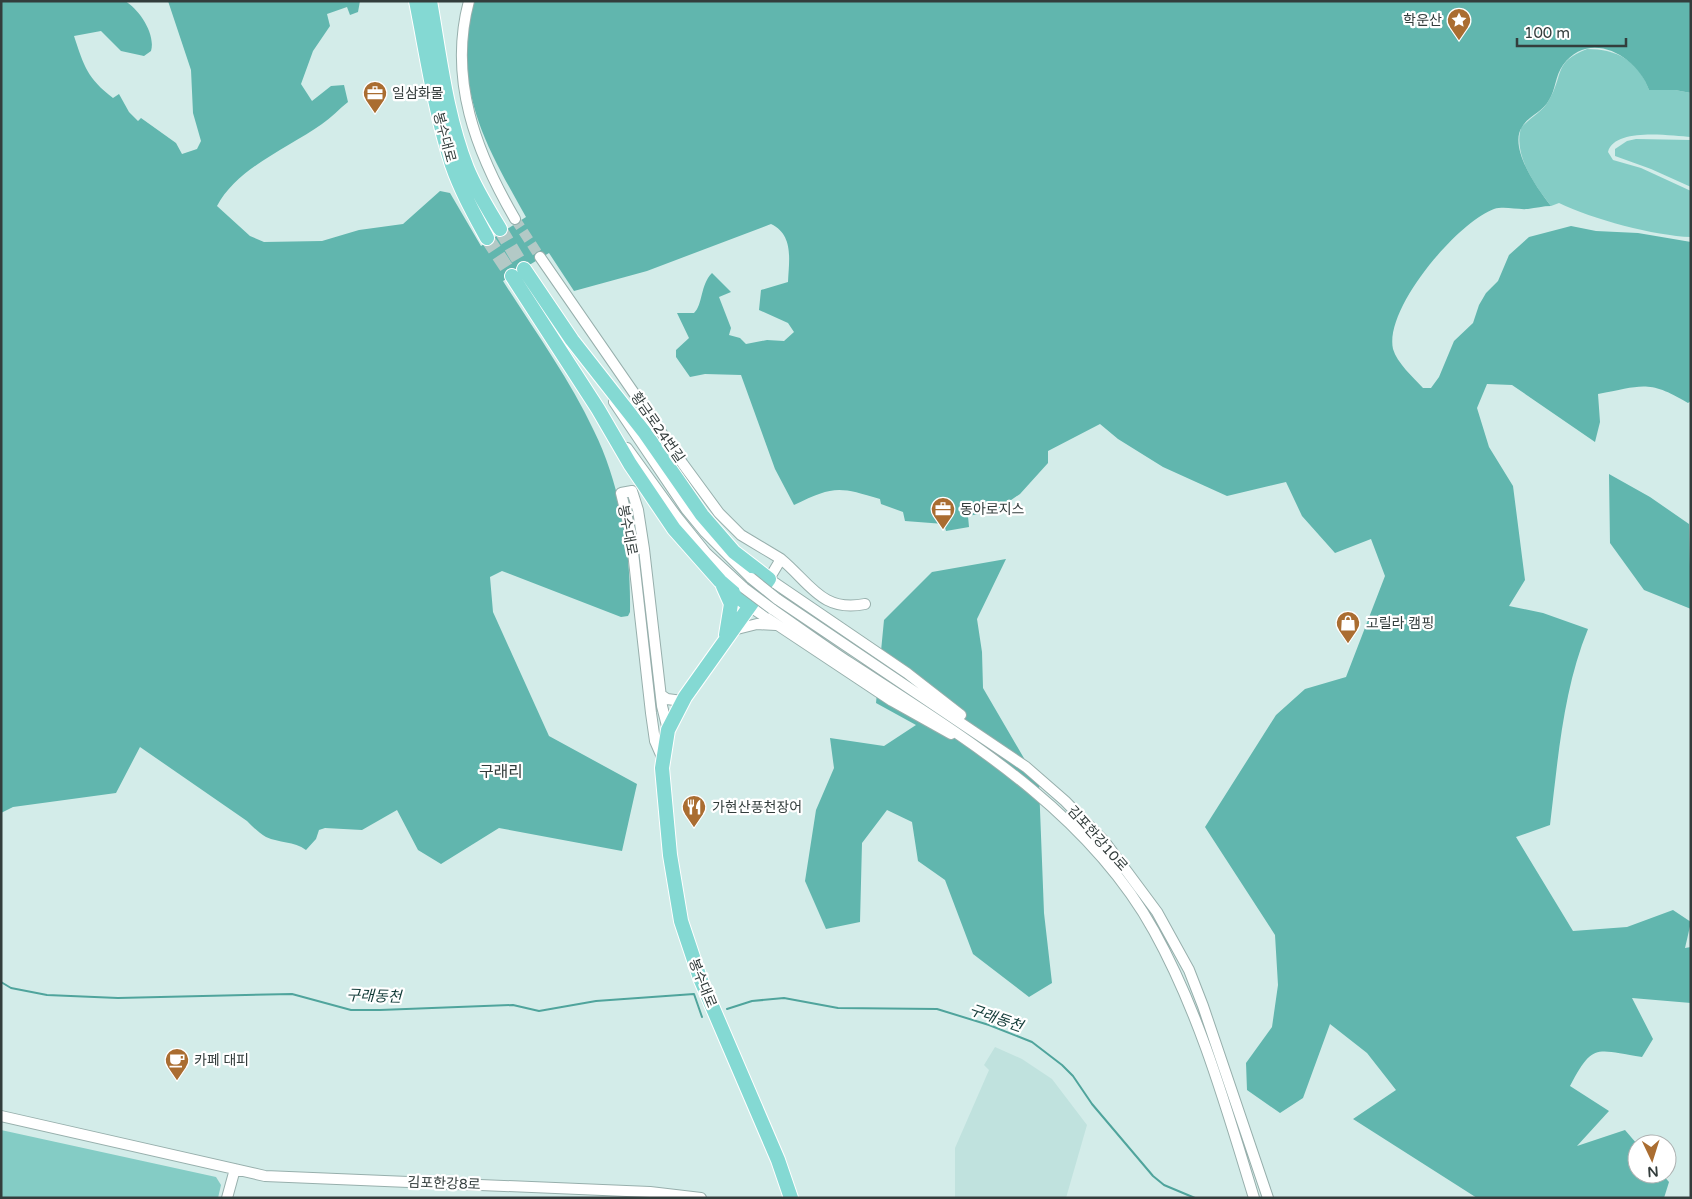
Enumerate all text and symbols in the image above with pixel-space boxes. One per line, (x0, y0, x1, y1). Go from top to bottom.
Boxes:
place icon: 학운산 (1446, 7, 1472, 41)
place label: 학운산 (1403, 12, 1442, 29)
scale bar (1517, 15, 1626, 47)
text: 100 m (1524, 24, 1570, 42)
office icon: 일삼화물 (362, 80, 388, 114)
place label: 일삼화물 (392, 85, 444, 102)
street label: 봉수대로 (430, 110, 459, 164)
street label: 황금로24번길 (627, 389, 688, 466)
office icon: 동아로지스 (930, 496, 956, 530)
place label: 동아로지스 (960, 501, 1025, 518)
street label: 봉수대로 (614, 503, 641, 557)
shop icon: 고릴라 캠핑 (1335, 610, 1361, 644)
place label: 고릴라 캠핑 (1366, 615, 1434, 632)
district label: 구래리 (479, 762, 523, 782)
restaurant icon: 가현산풍천장어 (681, 794, 707, 828)
place label: 가현산풍천장어 (712, 799, 802, 816)
street label: 김포한강10로 (1064, 802, 1131, 875)
street label: 봉수대로 (685, 956, 720, 1010)
water label: 구래동천 (346, 986, 404, 1006)
water label: 구래동천 (967, 1001, 1027, 1036)
cafe icon: 카페 대피 (164, 1047, 190, 1081)
place label: 카페 대피 (194, 1052, 249, 1069)
north arrow (1627, 1134, 1677, 1184)
text: N (1647, 1163, 1659, 1180)
street label: 김포한강8로 (407, 1174, 481, 1193)

